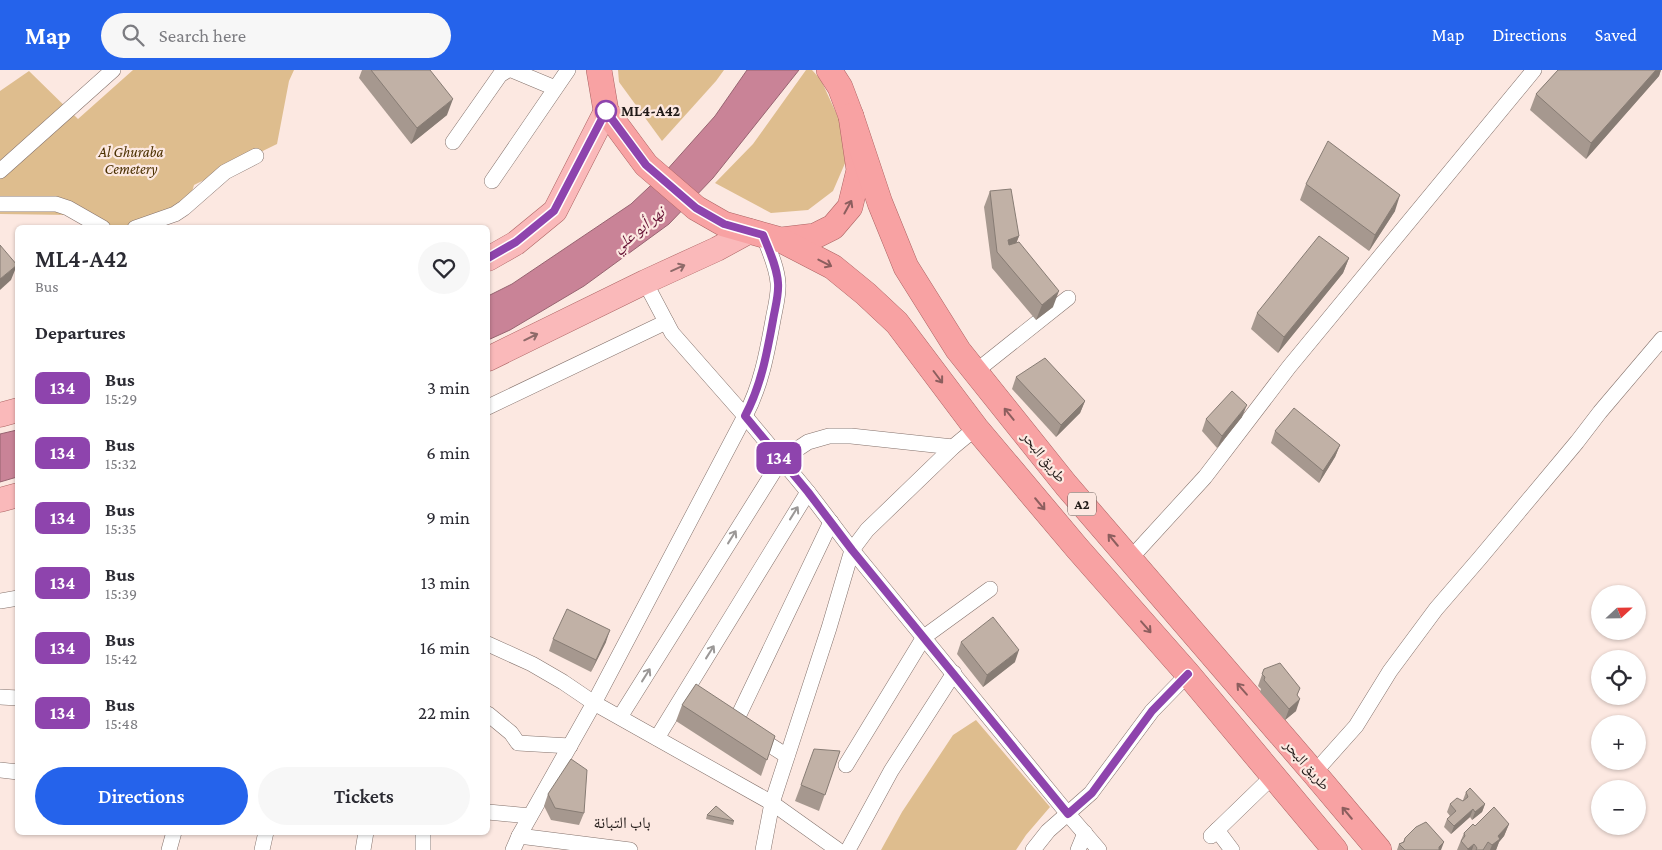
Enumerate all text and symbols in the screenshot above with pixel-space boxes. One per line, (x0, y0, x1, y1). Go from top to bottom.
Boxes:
search box (101, 13, 451, 58)
icon: search (119, 21, 147, 49)
text: Map (25, 22, 71, 49)
text: Search here (159, 25, 246, 46)
text: Map (1432, 25, 1464, 45)
text: Directions (1492, 25, 1567, 45)
text: Saved (1595, 25, 1637, 45)
marker: ML4-A42 (595, 100, 617, 122)
place label: ML4-A42 (621, 103, 681, 119)
park label: Al Ghuraba Cemetery (98, 144, 163, 178)
one-way arrow (843, 199, 853, 214)
water label: نهر أبو علي (609, 201, 672, 259)
button: heart (418, 242, 470, 294)
text: ML4-A42 (35, 245, 128, 272)
one-way arrow (817, 258, 832, 268)
one-way arrow (670, 262, 685, 272)
text: Bus (35, 278, 59, 295)
text: Departures (35, 322, 126, 343)
one-way arrow (523, 332, 538, 341)
text: Bus (105, 369, 135, 390)
one-way arrow (932, 370, 943, 383)
text: 3 min (427, 377, 470, 398)
text: 134 (50, 378, 75, 398)
text: 15:29 (105, 390, 137, 407)
one-way arrow (1004, 408, 1015, 421)
street label: طريق البحر (1016, 428, 1069, 487)
text: Bus (105, 434, 135, 455)
text: 6 min (426, 442, 470, 463)
line badge: 134 (750, 442, 808, 474)
text: 134 (50, 443, 75, 463)
text: 134 (766, 448, 792, 468)
text: 15:32 (105, 455, 137, 472)
road number: A2 (1068, 492, 1096, 516)
one-way arrow (1034, 497, 1045, 510)
text: Bus (105, 499, 135, 520)
text: 9 min (426, 507, 470, 528)
one-way arrow (790, 507, 800, 521)
text: 134 (50, 508, 75, 528)
text: 15:35 (105, 520, 137, 537)
one-way arrow (728, 531, 738, 545)
one-way arrow (1107, 533, 1118, 546)
text: Bus (105, 564, 135, 585)
text: 13 min (421, 572, 470, 593)
text: 134 (50, 573, 75, 593)
text: 15:39 (105, 585, 137, 602)
north arrow (1591, 585, 1646, 640)
map controls (1591, 585, 1646, 835)
one-way arrow (1140, 620, 1152, 633)
text: Bus (105, 629, 135, 650)
text: 16 min (420, 637, 470, 658)
text: 134 (50, 638, 75, 658)
one-way arrow (705, 645, 715, 659)
text: 15:42 (105, 650, 137, 667)
button: locate (1591, 650, 1646, 705)
one-way arrow (641, 669, 651, 683)
one-way arrow (1236, 683, 1247, 696)
text: Bus (105, 694, 135, 715)
text: 22 min (418, 702, 470, 723)
text: 134 (50, 703, 75, 723)
text: 15:48 (105, 715, 138, 732)
button: + (1591, 715, 1646, 770)
street label: طريق البحر (1279, 736, 1333, 795)
button: Directions (35, 767, 248, 825)
button: Tickets (258, 767, 470, 825)
button: − (1591, 780, 1646, 835)
one-way arrow (1342, 806, 1353, 819)
district label: باب التبانة (593, 814, 651, 831)

